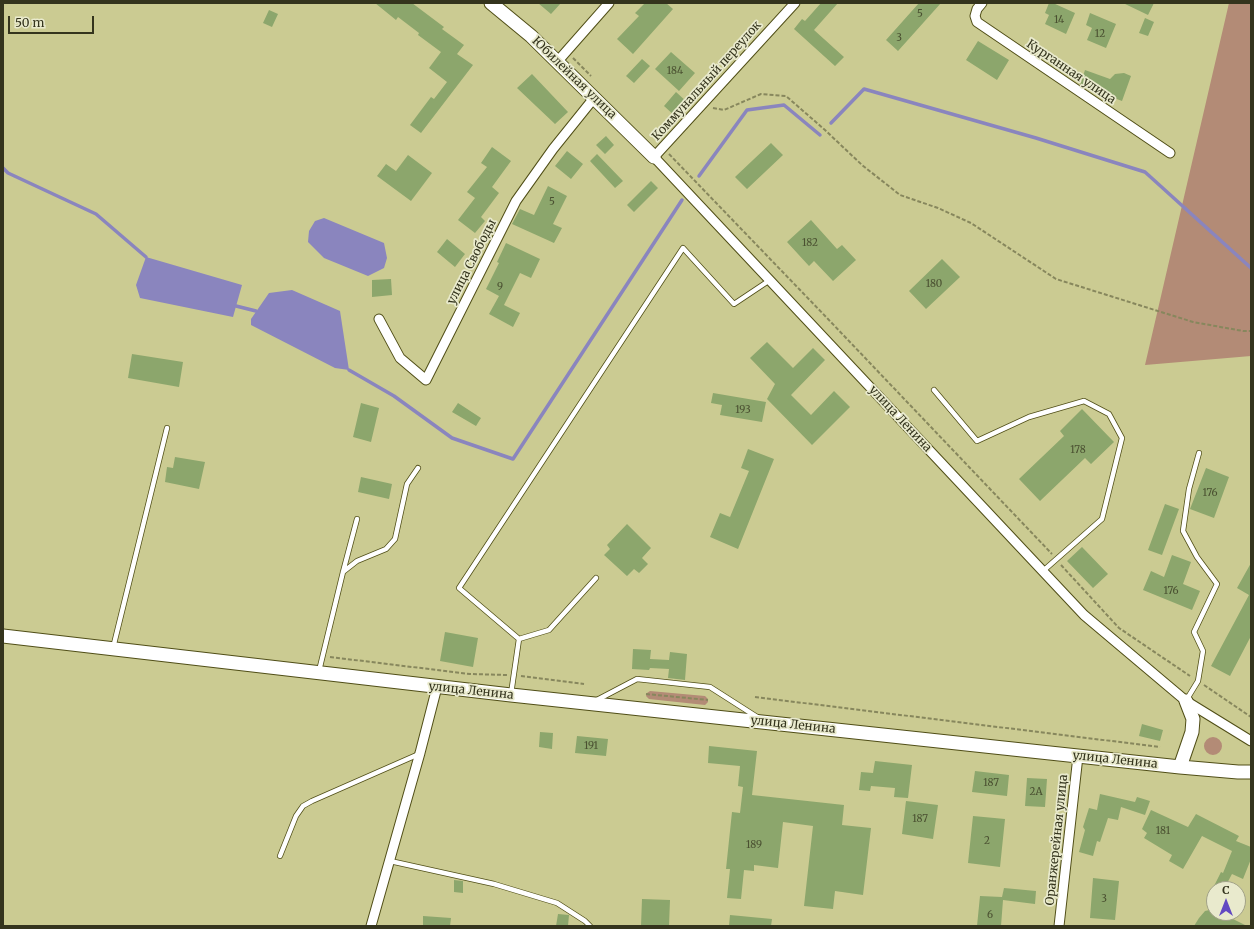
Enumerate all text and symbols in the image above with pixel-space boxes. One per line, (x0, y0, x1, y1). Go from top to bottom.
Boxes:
scale bar (10, 8, 96, 34)
house number: 5 (917, 8, 923, 20)
house number: 14 (1054, 14, 1064, 26)
text: 50 m (15, 15, 44, 30)
street label: Коммунальный переулок (649, 18, 765, 144)
house number: 12 (1095, 28, 1105, 40)
house number: 3 (896, 32, 902, 44)
street label: Юбилейная улица (529, 34, 619, 122)
street label: Курганная улица (1024, 37, 1118, 107)
house number: 184 (667, 65, 683, 77)
house number: 5 (549, 196, 555, 208)
street label: улица Свободы (444, 217, 500, 307)
house number: 182 (802, 237, 818, 249)
house number: 180 (926, 278, 942, 290)
house number: 9 (497, 281, 503, 293)
street label: улица Ленина (866, 383, 934, 455)
house number: 193 (735, 404, 751, 416)
house number: 178 (1070, 444, 1086, 456)
house number: 176 (1202, 487, 1218, 499)
house number: 176 (1163, 585, 1179, 597)
street label: улица Ленина (428, 679, 514, 703)
street label: улица Ленина (750, 713, 836, 737)
house number: 191 (584, 740, 598, 752)
street label: улица Ленина (1072, 748, 1158, 772)
street label: Оранжерейная улица (1043, 774, 1071, 906)
house number: 187 (983, 777, 999, 789)
house number: 2А (1029, 786, 1043, 798)
house number: 187 (912, 813, 928, 825)
house number: 181 (1156, 825, 1170, 837)
house number: 2 (984, 835, 990, 847)
house number: 189 (746, 839, 762, 851)
north arrow (1206, 881, 1246, 921)
text: С (1222, 883, 1230, 897)
house number: 3 (1101, 893, 1107, 905)
house number: 6 (987, 909, 993, 921)

